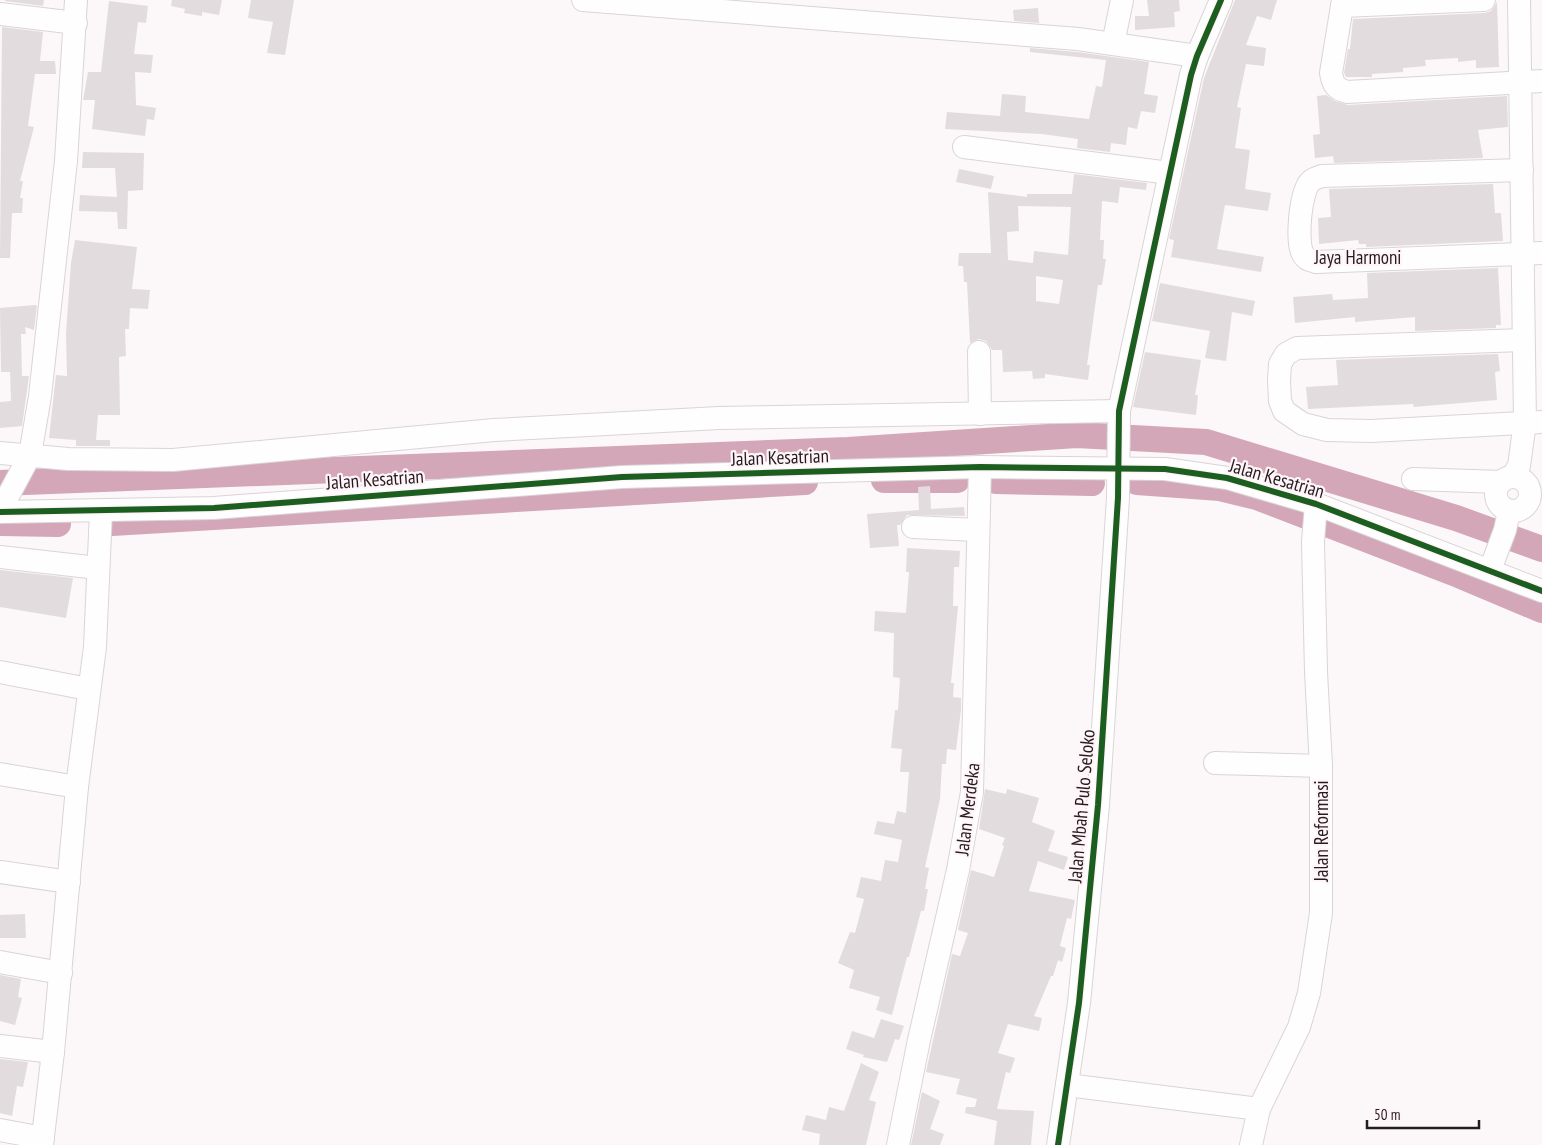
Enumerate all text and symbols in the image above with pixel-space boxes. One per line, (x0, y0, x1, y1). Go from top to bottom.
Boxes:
street label: Jaya Harmoni (1314, 245, 1401, 269)
street label: Jalan Kesatrian (730, 443, 829, 471)
street label: Jalan Kesatrian (1226, 453, 1327, 503)
street label: Jalan Kesatrian (324, 464, 425, 494)
street label: Jalan Mbah Pulo Seloko (1062, 728, 1100, 885)
street label: Jalan Merdeka (949, 761, 985, 857)
street label: Jalan Reformasi (1309, 780, 1333, 883)
scale bar (1367, 1098, 1480, 1130)
text: 50 m (1374, 1105, 1400, 1124)

